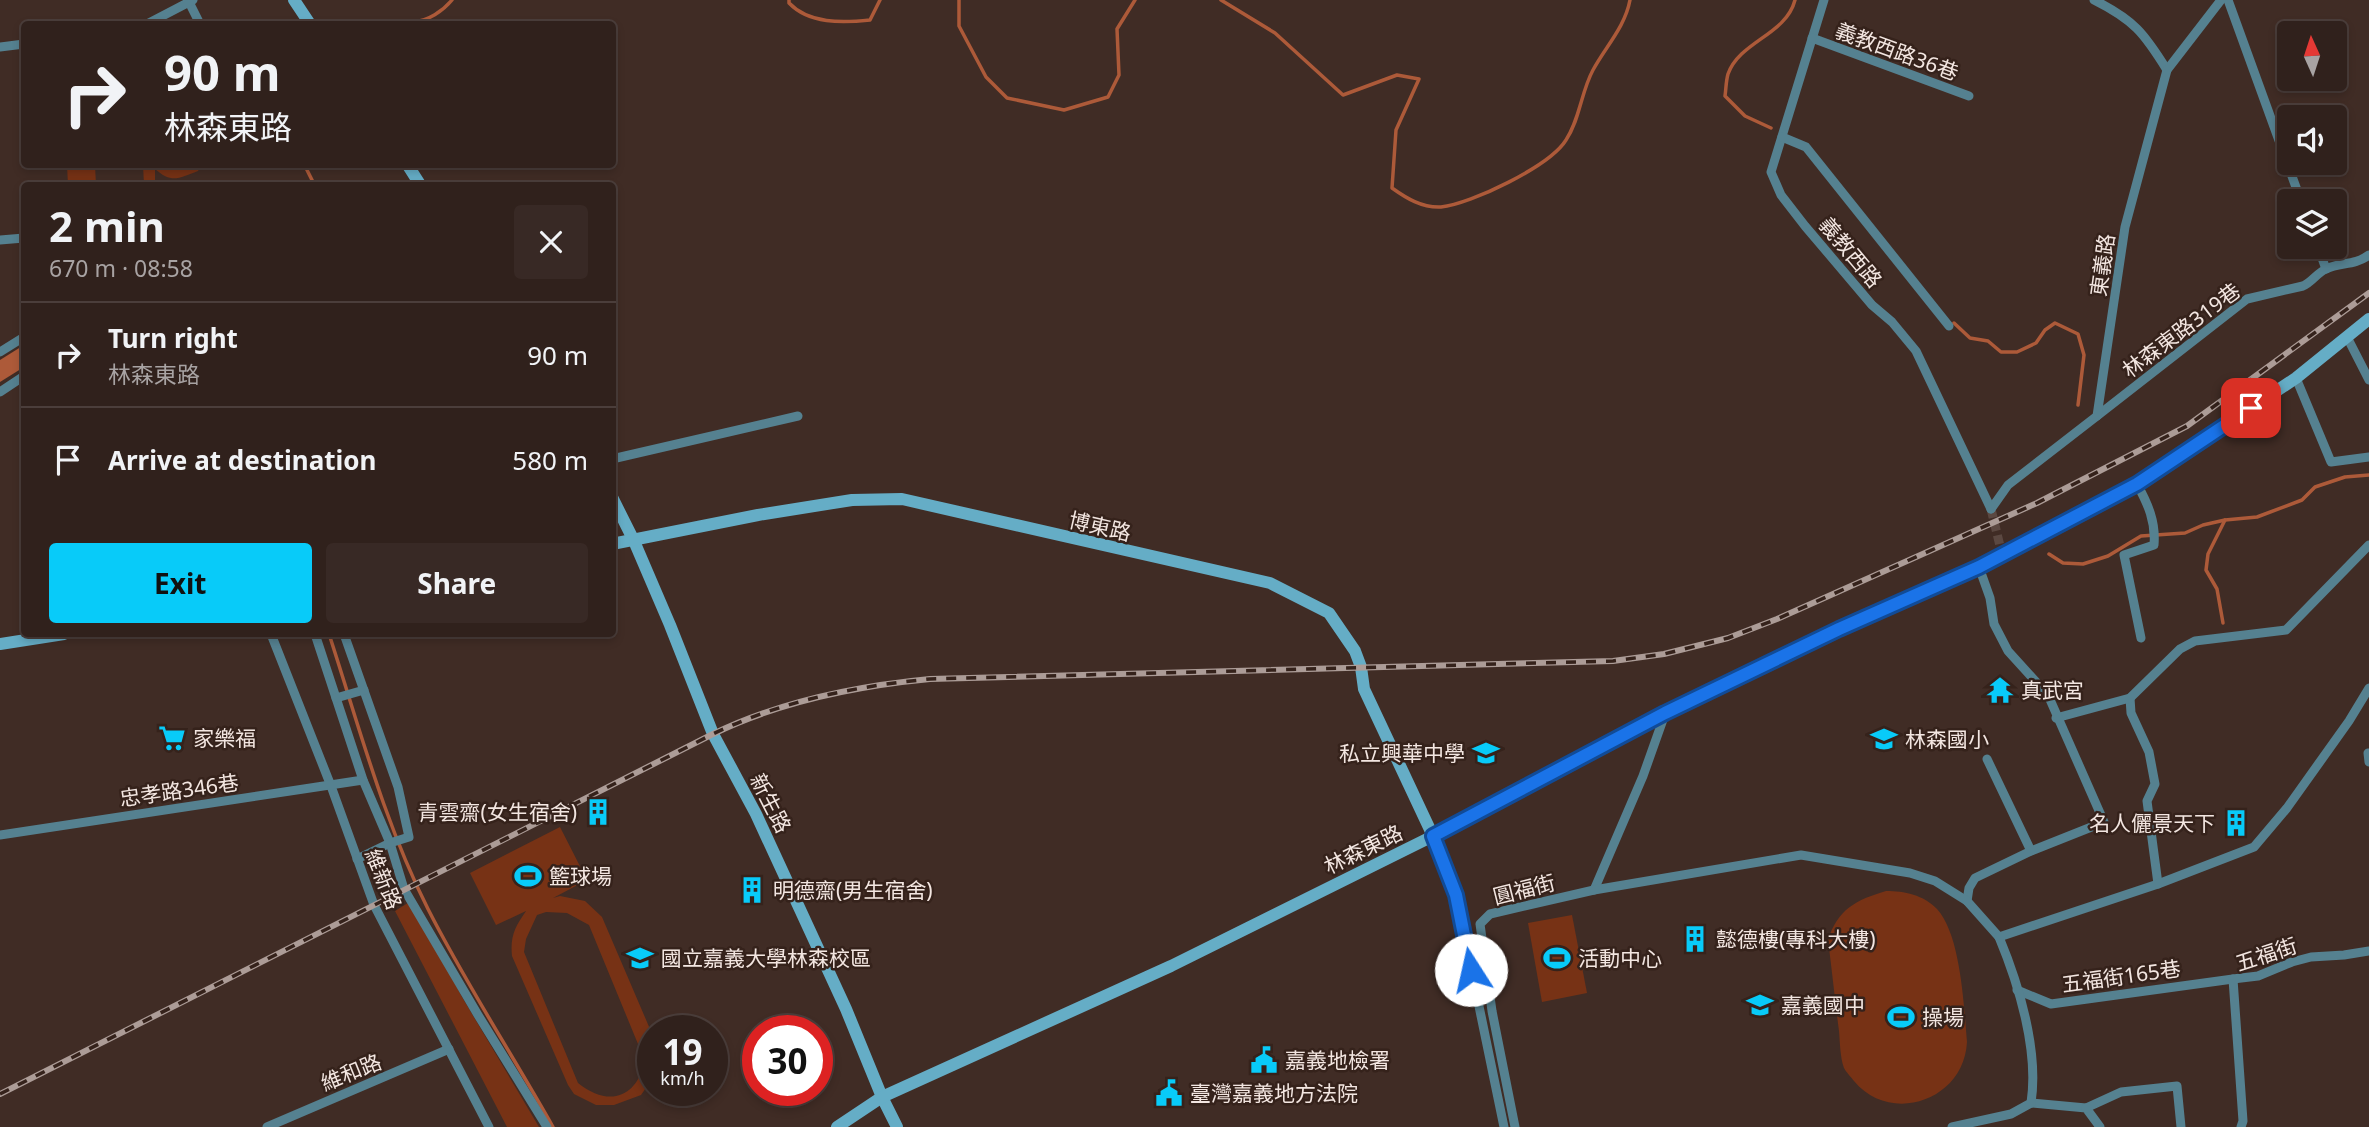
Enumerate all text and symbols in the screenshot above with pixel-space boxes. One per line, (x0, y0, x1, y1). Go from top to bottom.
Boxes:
street label: 義教西路36巷 (1832, 16, 1962, 86)
north arrow (2277, 21, 2347, 91)
map controls (2277, 21, 2347, 259)
text: 90 m (164, 39, 281, 105)
icon: right (49, 49, 140, 140)
text: 林森東路 (164, 105, 292, 148)
button: sound (2277, 105, 2347, 175)
button: layers (2277, 189, 2347, 259)
text: 2 min (49, 197, 165, 254)
button: close (514, 205, 588, 279)
street label: 義教西路 (1813, 211, 1889, 293)
street label: 東義路 (2084, 232, 2120, 298)
text: 670 m · 08:58 (49, 252, 193, 284)
street label: 林森東路319巷 (2116, 276, 2246, 384)
text: Turn right (108, 320, 238, 356)
icon: right (49, 336, 87, 374)
text: 90 m (527, 337, 588, 373)
text: 林森東路 (108, 358, 200, 390)
pin (2221, 378, 2281, 438)
icon: arrive (2232, 389, 2270, 427)
icon: arrive (49, 441, 87, 479)
text: Arrive at destination (108, 442, 377, 478)
text: 580 m (512, 442, 588, 478)
street label: 博東路 (1066, 505, 1134, 547)
button: Exit (49, 543, 312, 623)
button: Share (326, 543, 588, 623)
temple icon: 真武宮 (1985, 675, 2015, 705)
place label: 真武宮 (2021, 676, 2084, 704)
supermarket icon: 家樂福 (157, 723, 187, 753)
place label: 家樂福 (193, 724, 256, 752)
school or university icon: 林森國小 (1869, 724, 1899, 754)
place label: 林森國小 (1905, 725, 1989, 753)
school or university icon: 私立興華中學 (1471, 738, 1501, 768)
place label: 私立興華中學 (1339, 739, 1465, 767)
street label: 忠孝路346巷 (118, 768, 240, 812)
street label: 新生路 (744, 769, 798, 837)
building icon: 青雲齋(女生宿舍) (583, 797, 613, 827)
place label: 青雲齋(女生宿舍) (417, 798, 577, 826)
building icon: 名人儷景天下 (2221, 808, 2251, 838)
place label: 名人儷景天下 (2089, 809, 2215, 837)
street label: 林森東路 (1319, 818, 1407, 880)
street label: 維新路 (359, 845, 409, 913)
sports icon: 籃球場 (513, 861, 543, 891)
place label: 籃球場 (549, 862, 612, 890)
street label: 圓福街 (1490, 868, 1558, 910)
building icon: 明德齋(男生宿舍) (737, 875, 767, 905)
place label: 明德齋(男生宿舍) (773, 876, 933, 904)
building icon: 懿德樓(專科大樓) (1680, 924, 1710, 954)
place label: 懿德樓(專科大樓) (1716, 925, 1876, 953)
street label: 五福街 (2232, 931, 2300, 977)
position arrow (1434, 933, 1508, 1007)
school or university icon: 國立嘉義大學林森校區 (625, 943, 655, 973)
sports icon: 活動中心 (1542, 943, 1572, 973)
place label: 國立嘉義大學林森校區 (661, 944, 871, 972)
place label: 活動中心 (1578, 944, 1662, 972)
street label: 五福街165巷 (2060, 954, 2182, 998)
school or university icon: 嘉義國中 (1745, 990, 1775, 1020)
place label: 嘉義國中 (1781, 991, 1865, 1019)
sports icon: 操場 (1886, 1002, 1916, 1032)
place label: 操場 (1922, 1003, 1964, 1031)
speed limit sign: 30 (742, 1015, 833, 1106)
text: 19 (662, 1028, 703, 1075)
public building icon: 嘉義地檢署 (1249, 1045, 1279, 1075)
place label: 嘉義地檢署 (1285, 1046, 1390, 1074)
street label: 維和路 (317, 1047, 385, 1097)
text: km/h (660, 1066, 705, 1090)
public building icon: 臺灣嘉義地方法院 (1154, 1078, 1184, 1108)
place label: 臺灣嘉義地方法院 (1190, 1079, 1358, 1107)

